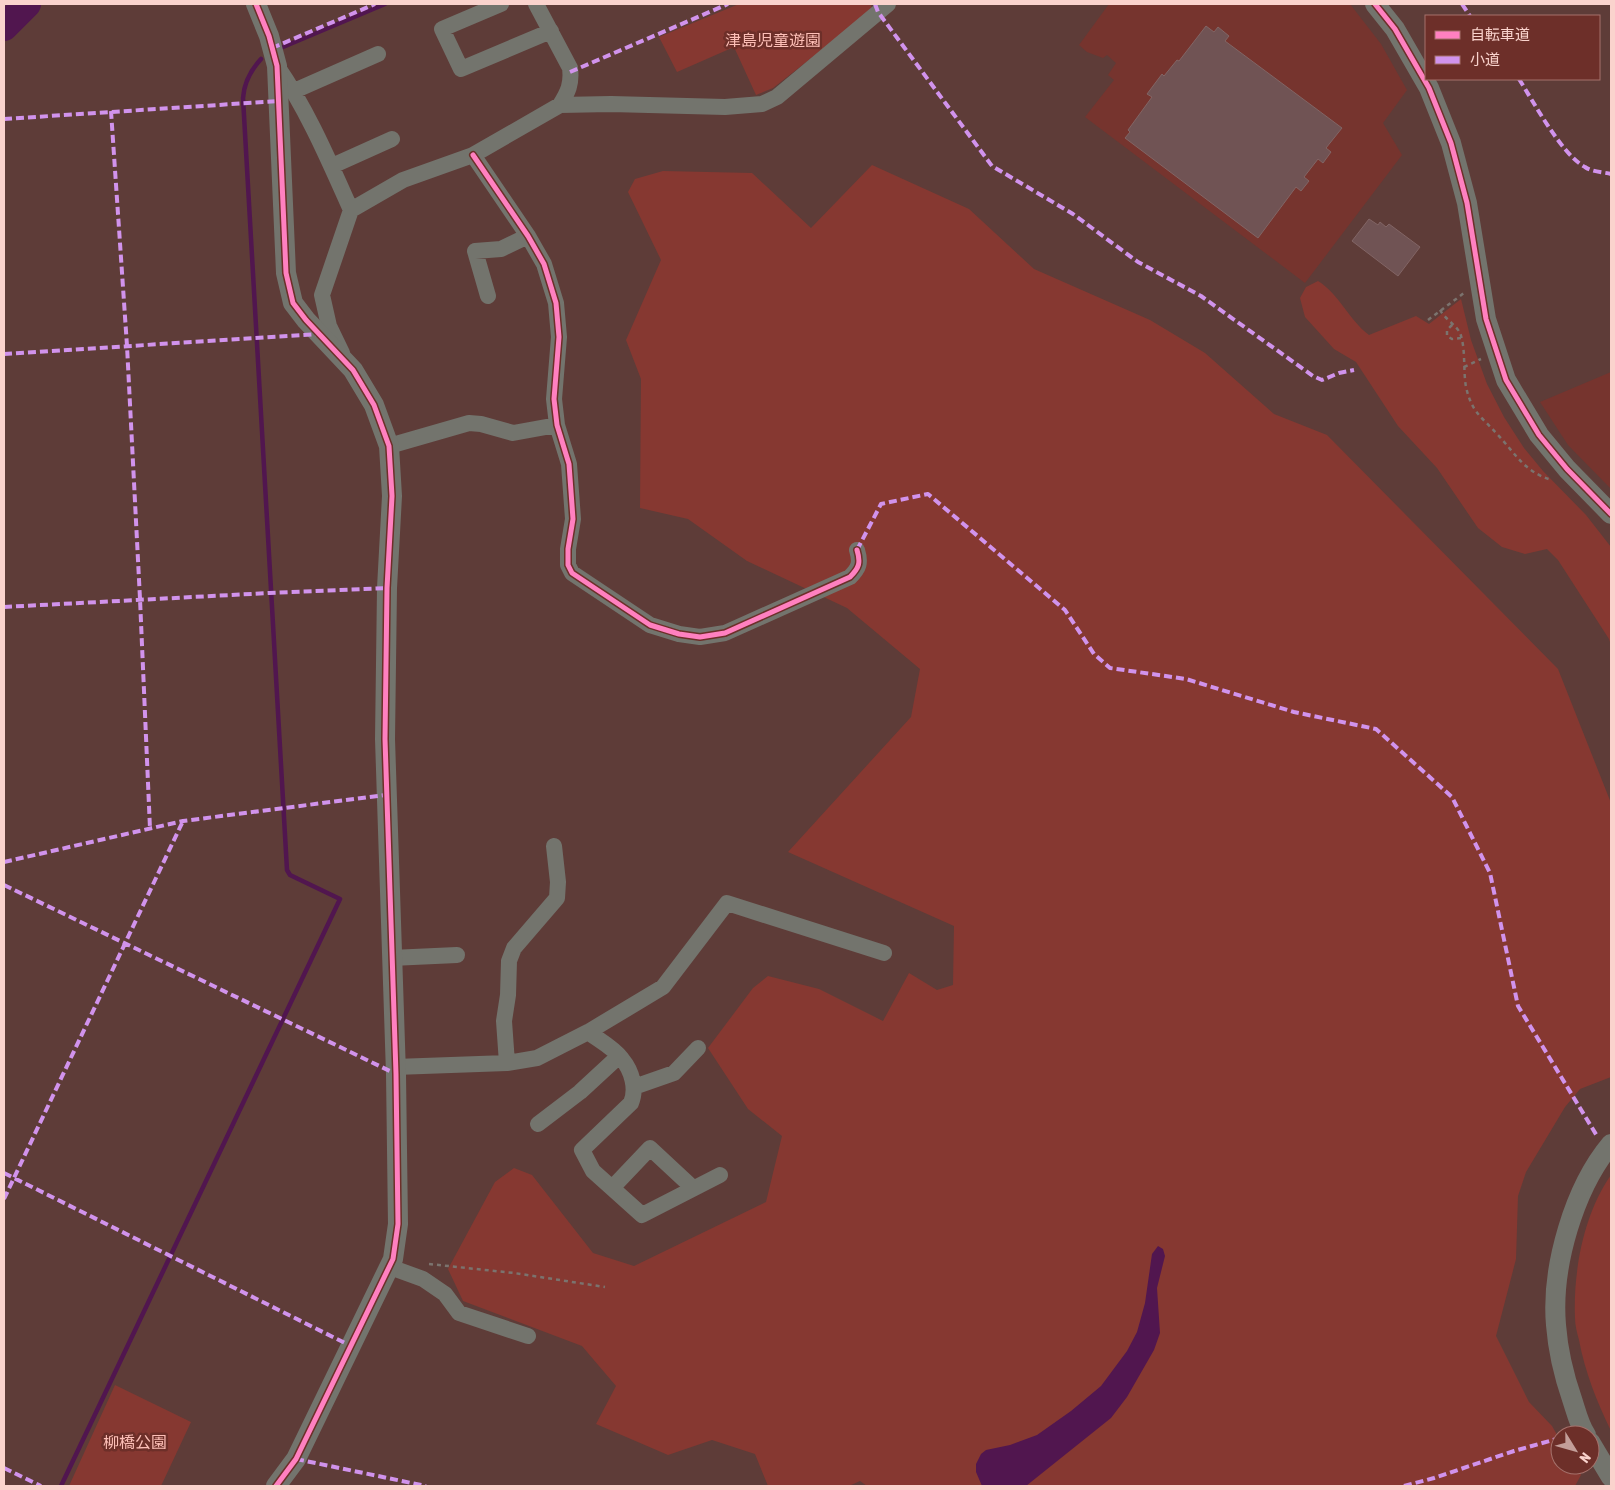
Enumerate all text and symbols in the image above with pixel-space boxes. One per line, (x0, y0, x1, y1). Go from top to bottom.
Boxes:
legend (1425, 15, 1600, 80)
text: 自転車道 (1470, 26, 1530, 43)
park label: 津島児童遊園 (725, 31, 821, 49)
text: 小道 (1470, 51, 1500, 68)
north arrow (1550, 1425, 1600, 1475)
park label: 柳橋公園 (103, 1433, 167, 1451)
text: N (1577, 1450, 1594, 1466)

